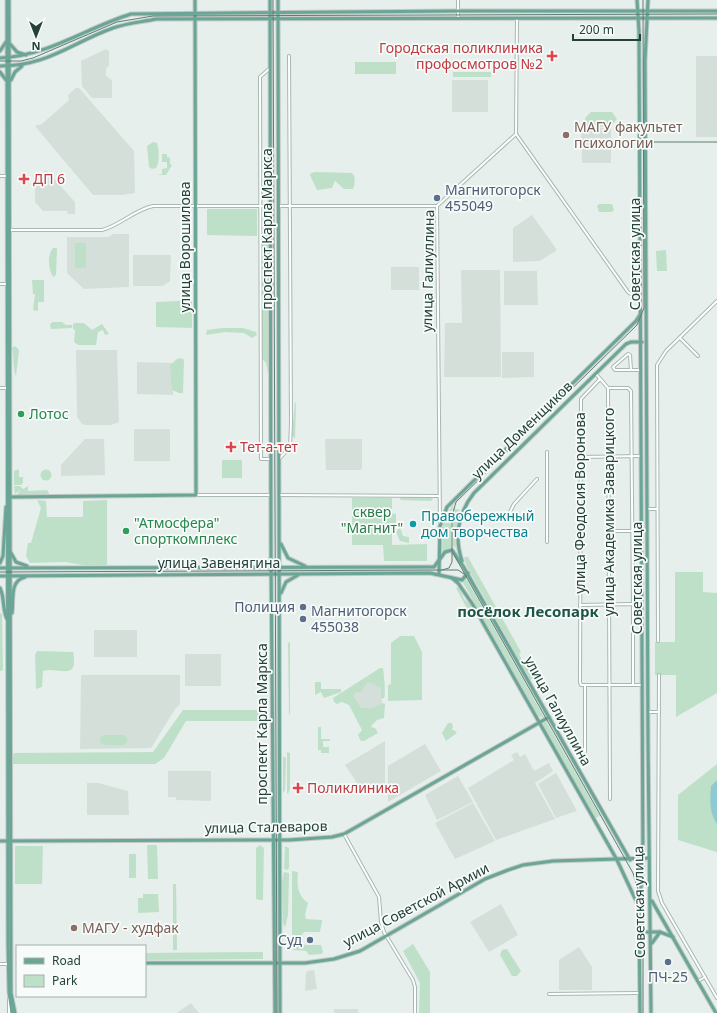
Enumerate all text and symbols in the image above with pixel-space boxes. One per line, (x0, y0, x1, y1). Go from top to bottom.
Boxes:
north arrow (16, 16, 56, 56)
scale bar (573, 16, 640, 42)
text: 200 m (579, 21, 614, 38)
place label: Городская поликлиника профосмотров №2 (379, 38, 543, 73)
text: N (32, 39, 40, 54)
marker: Городская поликлиника профосмотров №2 (546, 50, 558, 62)
place label: МАГУ факультет психологии (574, 117, 683, 152)
marker: МАГУ факультет психологии (561, 130, 571, 140)
street label: проспект Карла Маркса (257, 148, 276, 310)
place label: ДП 6 (33, 169, 65, 188)
marker: ДП 6 (18, 173, 30, 185)
place label: Магнитогорск 455049 (445, 180, 541, 215)
street label: улица Ворошилова (175, 182, 194, 313)
marker: Магнитогорск 455049 (432, 193, 442, 203)
street label: Советская улица (625, 198, 644, 310)
street label: улица Галиуллина (417, 210, 438, 332)
street label: улица Доменщиков (467, 376, 576, 483)
place label: Лотос (29, 404, 69, 423)
street label: улица Академика Заварицкого (599, 408, 618, 616)
marker: Лотос (16, 409, 26, 419)
street label: улица Феодосия Воронова (570, 412, 589, 594)
place label: Тет-а-тет (240, 437, 298, 456)
marker: Тет-а-тет (225, 441, 237, 453)
park label: сквер "Магнит" (341, 502, 403, 537)
place label: Правобережный дом творчества (421, 506, 534, 541)
place label: "Атмосфера" спорткомплекс (134, 513, 237, 548)
marker: Правобережный дом творчества (408, 519, 418, 529)
street label: Советская улица (627, 522, 646, 634)
marker: "Атмосфера" спорткомплекс (121, 526, 131, 536)
street label: улица Завенягина (158, 553, 280, 572)
place label: Полиция (234, 597, 295, 616)
place label: Магнитогорск 455038 (311, 601, 407, 636)
district label: посёлок Лесопарк (457, 601, 600, 621)
marker: Полиция (298, 602, 308, 612)
marker: Магнитогорск 455038 (298, 614, 308, 624)
street label: проспект Карла Маркса (252, 643, 271, 805)
street label: улица Галиуллина (520, 653, 596, 769)
place label: Поликлиника (307, 778, 399, 797)
marker: Поликлиника (292, 782, 304, 794)
street label: улица Сталеваров (204, 816, 328, 837)
street label: Советская улица (628, 846, 649, 958)
street label: улица Советской Армии (339, 858, 492, 951)
place label: МАГУ - худфак (82, 918, 179, 937)
marker: МАГУ - худфак (69, 923, 79, 933)
place label: Суд (278, 930, 302, 949)
marker: Суд (305, 935, 315, 945)
legend (16, 945, 146, 997)
text: Road (52, 952, 81, 969)
marker: ПЧ-25 (663, 957, 673, 967)
place label: ПЧ-25 (648, 967, 688, 986)
text: Park (52, 972, 78, 989)

